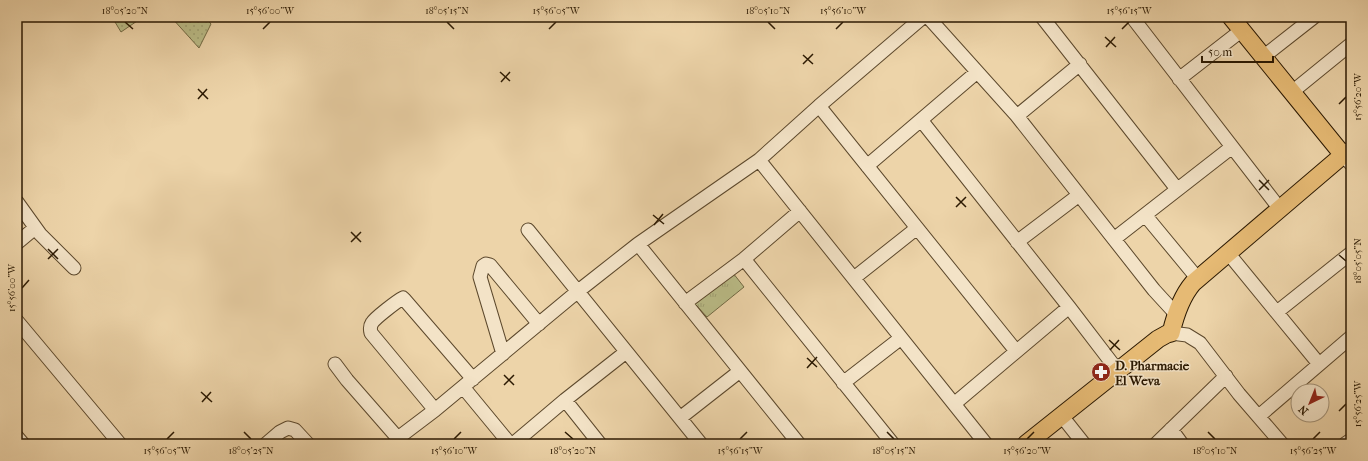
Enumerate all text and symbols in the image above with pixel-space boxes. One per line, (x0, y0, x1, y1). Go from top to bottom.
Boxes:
text: 18°05'20"N (102, 5, 149, 17)
text: 15°56'00"W (246, 5, 295, 17)
text: 18°05'15"N (425, 5, 469, 17)
text: 15°56'05"W (533, 5, 581, 17)
text: 18°05'10"N (746, 5, 791, 17)
text: 15°56'10"W (820, 5, 867, 17)
text: 15°56'15"W (1107, 5, 1153, 17)
scale bar (1202, 38, 1273, 64)
text: 50 m (1208, 45, 1232, 59)
text: 15°56'20"W (1352, 72, 1364, 121)
text: 18°05'05"N (1352, 238, 1364, 284)
text: 15°56'00"W (6, 263, 18, 312)
place label: D. Pharmacie El Weva (1115, 358, 1190, 388)
pharmacy icon: D. Pharmacie El Weva (1090, 361, 1112, 383)
text: 15°56'25"W (1352, 380, 1364, 427)
north arrow (1290, 383, 1330, 423)
text: N (1296, 402, 1311, 418)
text: 15°56'05"W (144, 445, 192, 457)
text: 18°05'25"N (228, 445, 274, 457)
text: 15°56'10"W (431, 445, 478, 457)
text: 18°05'20"N (550, 445, 597, 457)
text: 15°56'15"W (718, 445, 764, 457)
text: 18°05'15"N (872, 445, 916, 457)
text: 15°56'20"W (1003, 445, 1052, 457)
text: 18°05'10"N (1193, 445, 1238, 457)
text: 15°56'25"W (1290, 445, 1337, 457)

